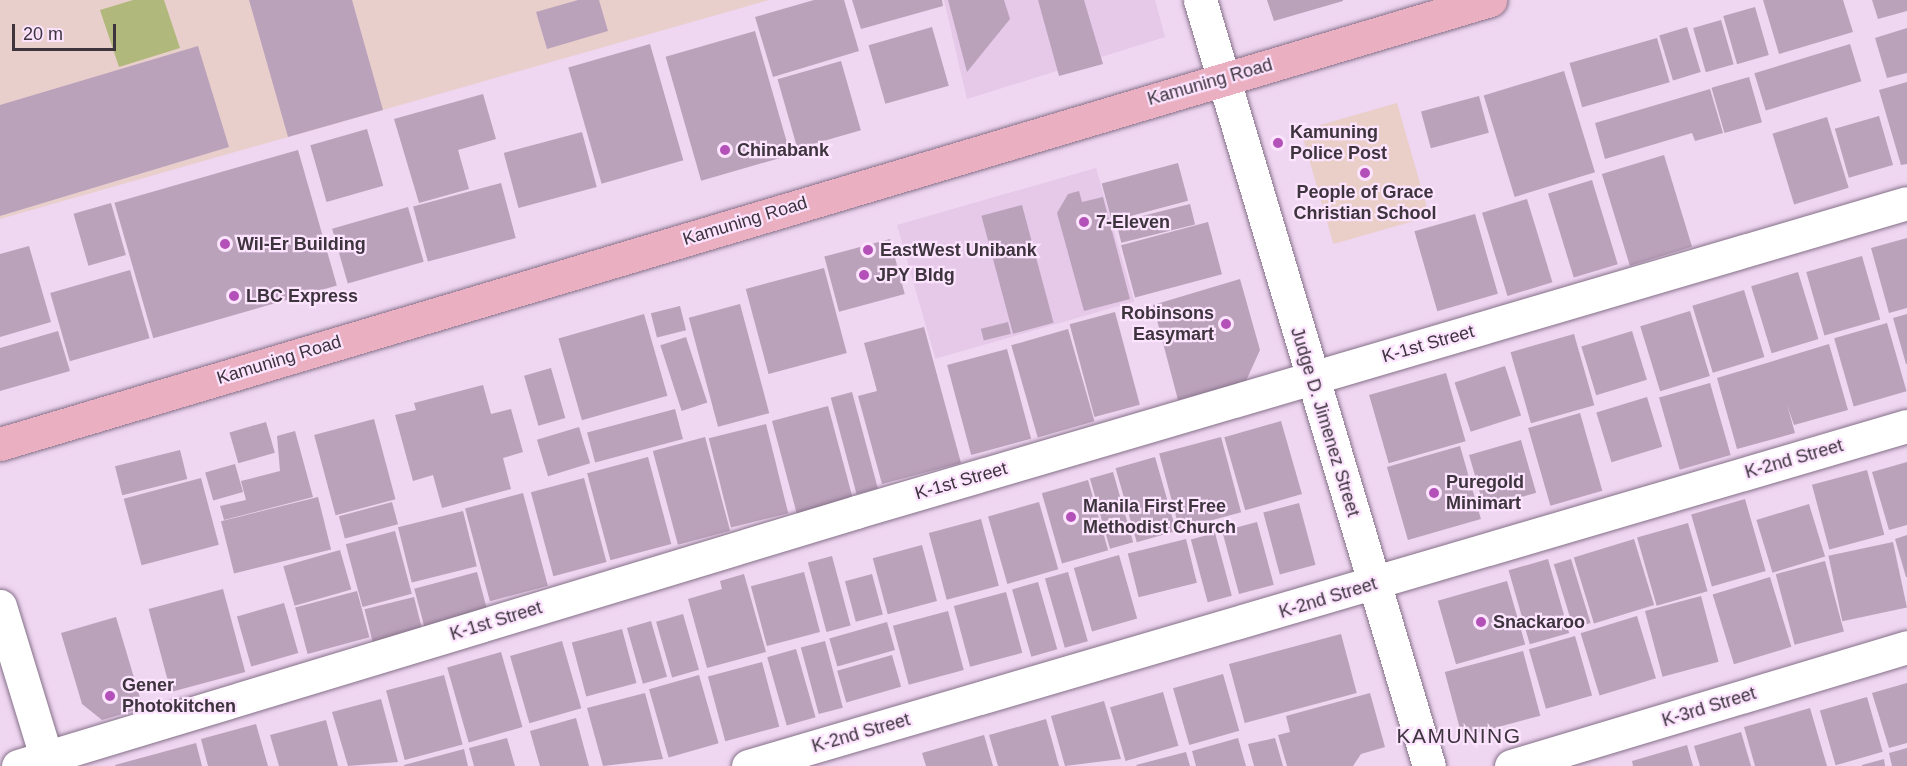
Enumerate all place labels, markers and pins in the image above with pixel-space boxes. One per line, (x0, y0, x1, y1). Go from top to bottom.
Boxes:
place label: Kamuning Police Post (1290, 122, 1387, 164)
marker: Kamuning Police Post (1271, 136, 1285, 150)
place label: Chinabank (737, 139, 829, 161)
marker: Chinabank (718, 143, 732, 157)
marker: People of Grace Christian School (1358, 166, 1372, 180)
place label: People of Grace Christian School (1293, 182, 1437, 224)
place label: 7-Eleven (1096, 211, 1170, 233)
marker: 7-Eleven (1077, 215, 1091, 229)
place label: Wil-Er Building (237, 233, 366, 255)
marker: Wil-Er Building (218, 237, 232, 251)
place label: EastWest Unibank (880, 239, 1037, 261)
marker: EastWest Unibank (861, 243, 875, 257)
place label: JPY Bldg (876, 264, 955, 286)
marker: JPY Bldg (857, 268, 871, 282)
place label: LBC Express (246, 285, 358, 307)
marker: LBC Express (227, 289, 241, 303)
place label: Robinsons Easymart (1121, 303, 1214, 346)
marker: Robinsons Easymart (1219, 317, 1233, 331)
place label: Puregold Minimart (1446, 472, 1524, 514)
marker: Puregold Minimart (1427, 486, 1441, 500)
place label: Manila First Free Methodist Church (1083, 496, 1236, 538)
marker: Manila First Free Methodist Church (1064, 510, 1078, 524)
place label: Snackaroo (1493, 611, 1585, 633)
marker: Snackaroo (1474, 615, 1488, 629)
place label: Gener Photokitchen (122, 675, 236, 718)
marker: Gener Photokitchen (103, 689, 117, 703)

